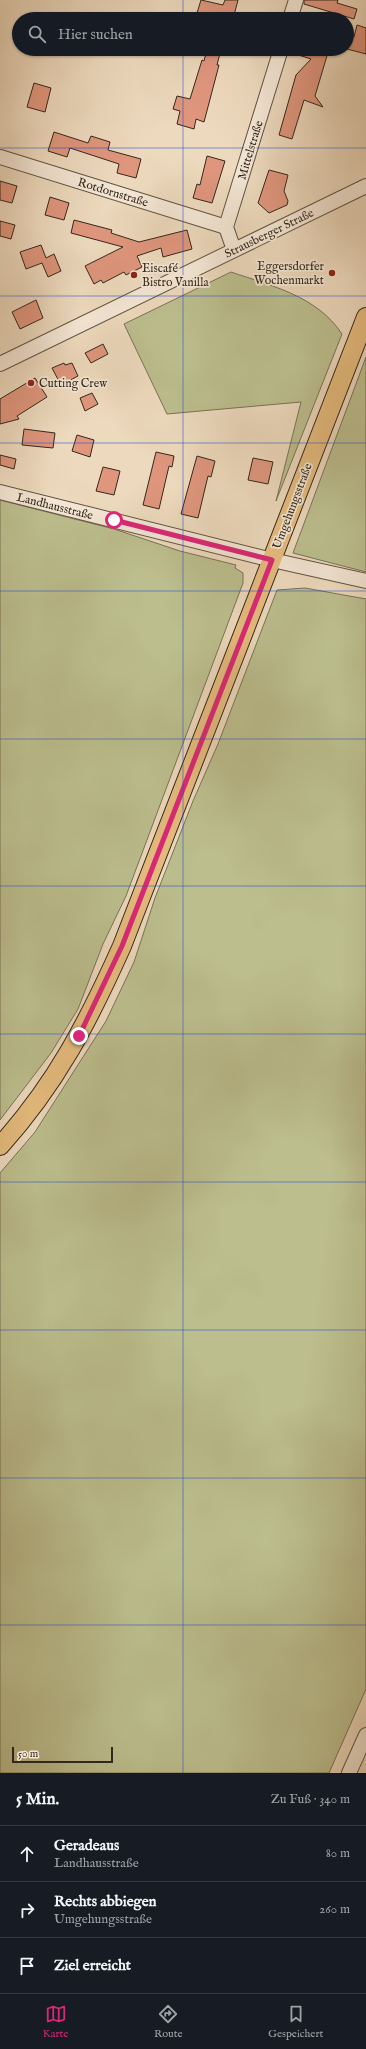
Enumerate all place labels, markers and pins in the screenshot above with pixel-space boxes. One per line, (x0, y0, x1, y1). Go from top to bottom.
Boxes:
place label: Eggersdorfer Wochenmarkt (254, 259, 325, 288)
place label: Eiscafé Bistro Vanilla (142, 261, 209, 290)
marker: Eggersdorfer Wochenmarkt (327, 268, 337, 278)
marker: Eiscafé Bistro Vanilla (129, 270, 139, 280)
place label: Cutting Crew (39, 376, 108, 391)
marker: Cutting Crew (26, 378, 36, 388)

